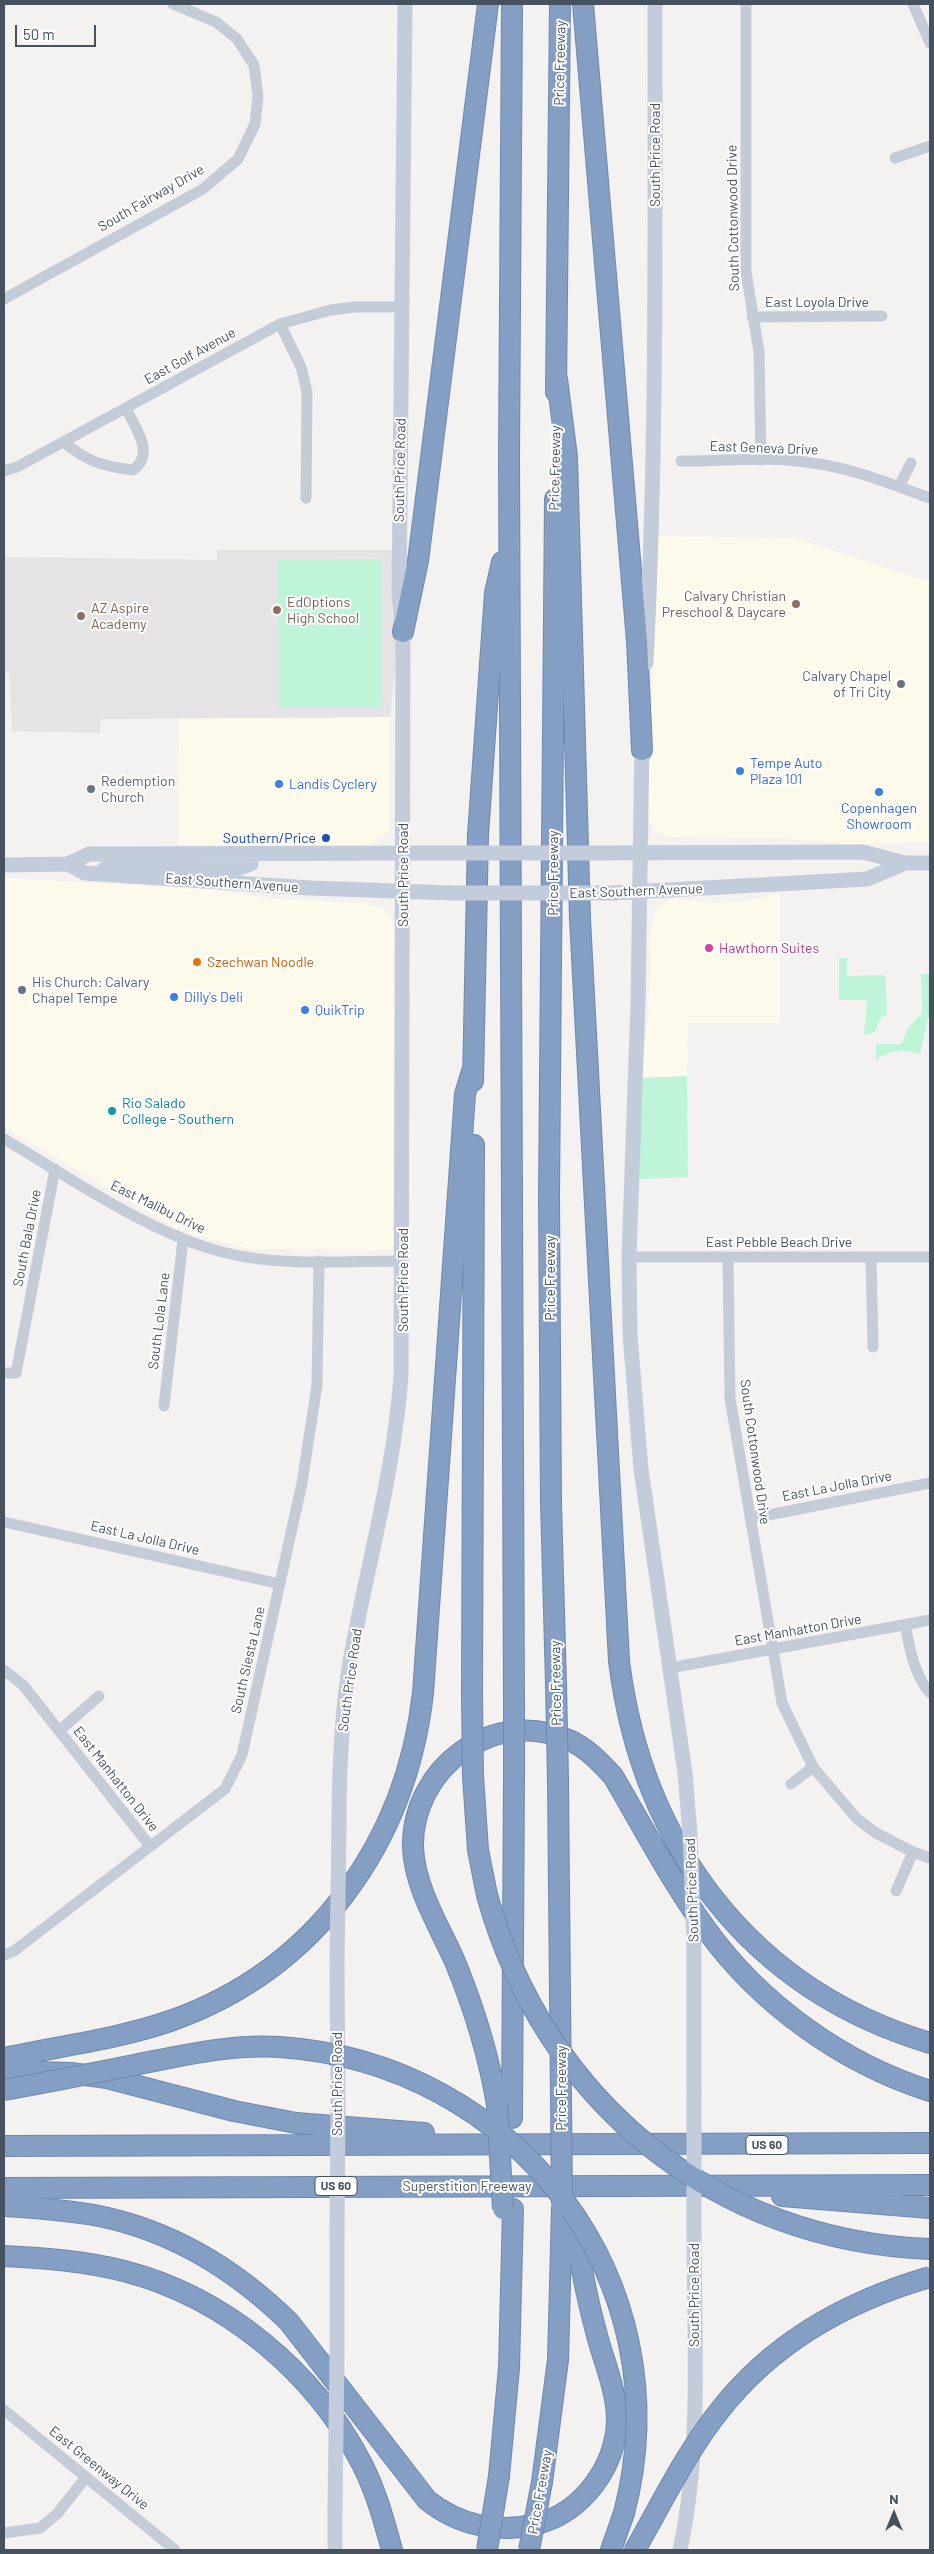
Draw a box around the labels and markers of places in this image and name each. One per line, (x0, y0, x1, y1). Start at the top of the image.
place label: Calvary Christian Preschool & Daycare (662, 588, 786, 620)
place label: EdOptions High School (287, 594, 359, 626)
marker: Calvary Christian Preschool & Daycare (790, 598, 802, 610)
place label: AZ Aspire Academy (91, 600, 149, 632)
marker: EdOptions High School (271, 604, 283, 616)
marker: AZ Aspire Academy (75, 610, 87, 622)
place label: Calvary Chapel of Tri City (802, 668, 891, 700)
marker: Calvary Chapel of Tri City (895, 678, 907, 690)
place label: Tempe Auto Plaza 101 (750, 755, 822, 788)
marker: Tempe Auto Plaza 101 (734, 765, 746, 777)
place label: Redemption Church (101, 773, 175, 806)
place label: Landis Cyclery (289, 776, 377, 792)
marker: Landis Cyclery (273, 778, 285, 790)
marker: Redemption Church (85, 783, 97, 795)
marker: Copenhagen Showroom (873, 786, 885, 798)
place label: Copenhagen Showroom (841, 800, 917, 832)
place label: Southern/Price (223, 830, 316, 846)
marker: Southern/Price (320, 832, 332, 844)
place label: Hawthorn Suites (719, 940, 819, 956)
marker: Hawthorn Suites (703, 942, 715, 954)
place label: Szechwan Noodle (207, 954, 314, 970)
marker: Szechwan Noodle (191, 956, 203, 968)
place label: His Church: Calvary Chapel Tempe (32, 974, 150, 1006)
marker: His Church: Calvary Chapel Tempe (16, 984, 28, 996)
place label: Dilly's Deli (184, 989, 243, 1005)
marker: Dilly's Deli (168, 991, 180, 1003)
place label: QuikTrip (315, 1002, 365, 1018)
marker: QuikTrip (299, 1004, 311, 1016)
place label: Rio Salado College - Southern (122, 1095, 234, 1128)
marker: Rio Salado College - Southern (106, 1105, 118, 1117)

